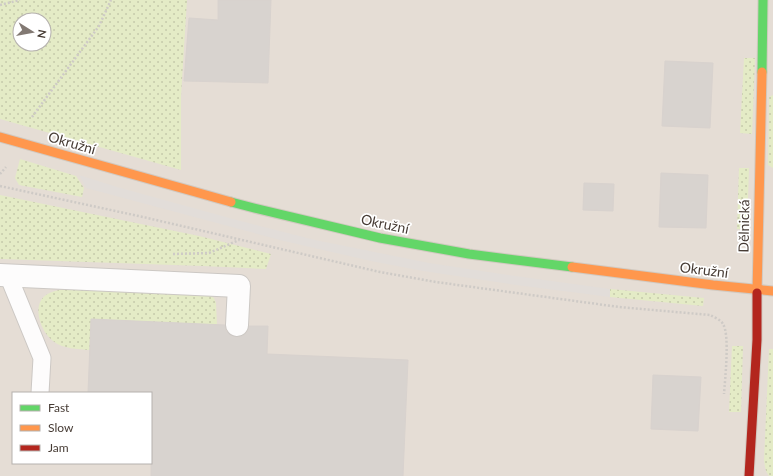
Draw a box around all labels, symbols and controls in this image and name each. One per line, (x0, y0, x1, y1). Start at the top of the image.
north arrow (12, 12, 52, 52)
text: N (35, 29, 49, 39)
street label: Okružní (46, 128, 98, 158)
street label: Dělnická (735, 199, 752, 253)
street label: Okružní (360, 210, 411, 237)
street label: Okružní (679, 258, 730, 281)
legend (12, 392, 152, 464)
text: Fast (48, 400, 70, 415)
text: Slow (48, 420, 74, 435)
text: Jam (48, 440, 69, 455)

